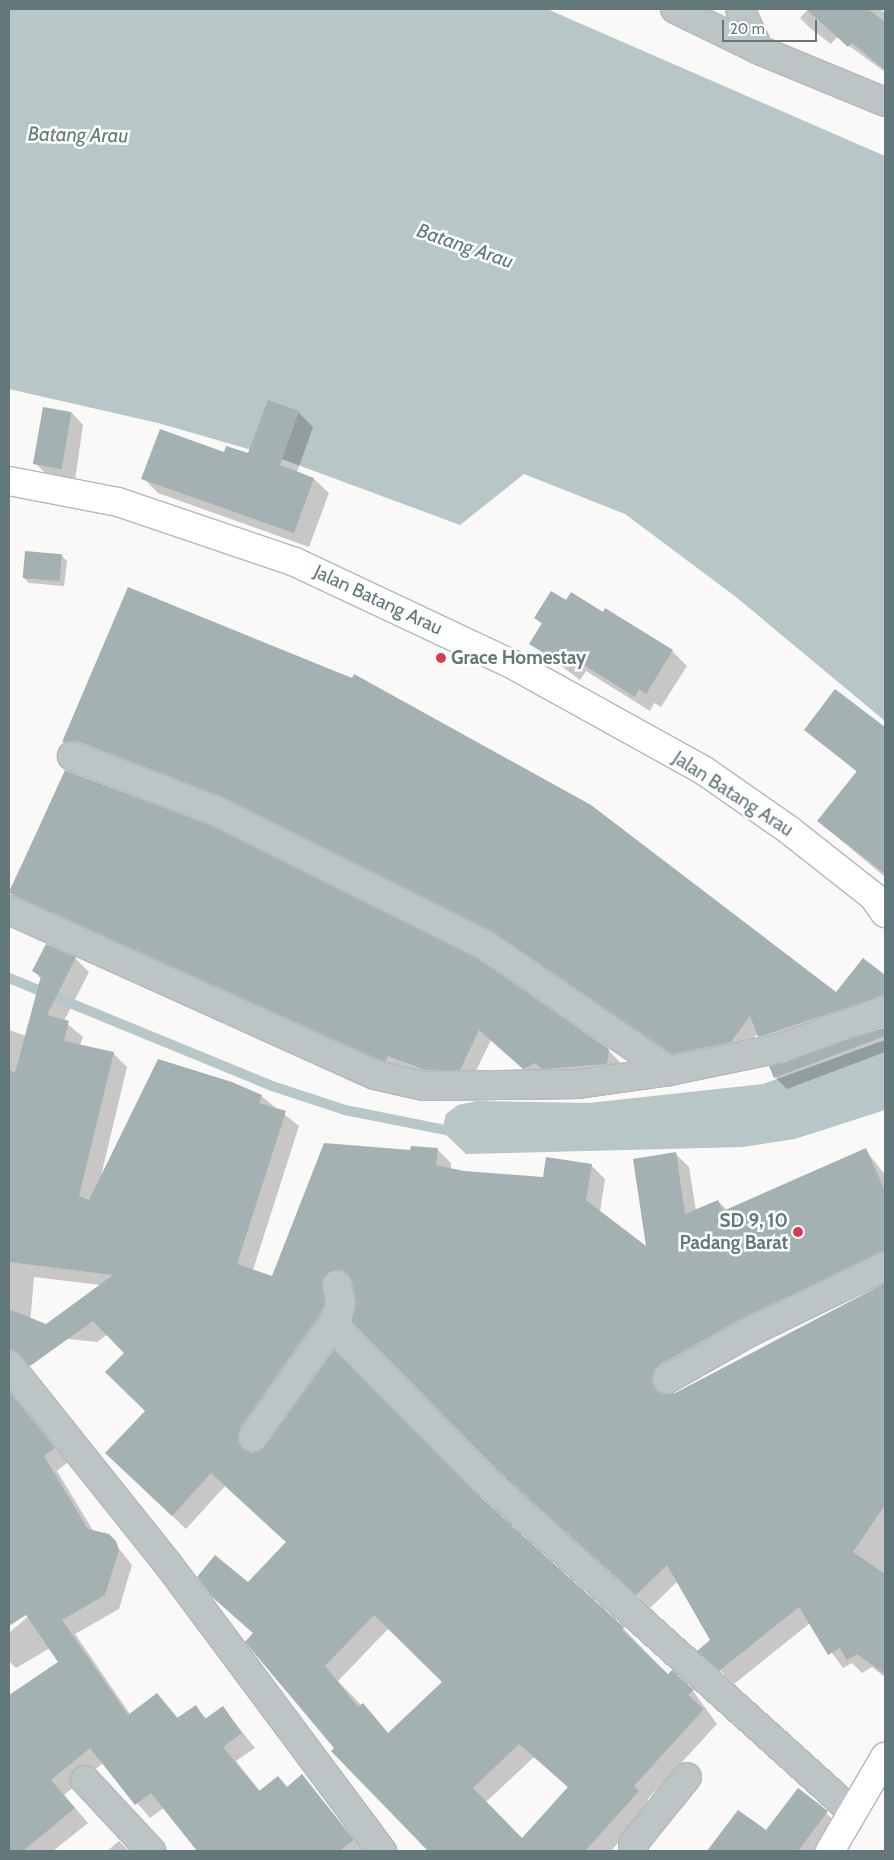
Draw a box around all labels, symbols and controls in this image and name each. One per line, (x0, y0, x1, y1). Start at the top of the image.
scale bar (724, 10, 819, 42)
text: 20 m (730, 20, 765, 38)
water label: Batang Arau (28, 122, 128, 148)
water label: Batang Arau (414, 218, 516, 274)
street label: Jalan Batang Arau (310, 560, 446, 640)
place label: Grace Homestay (451, 647, 586, 669)
marker: Grace Homestay (435, 652, 447, 664)
street label: Jalan Batang Arau (668, 747, 798, 841)
place label: SD 9, 10 Padang Barat (680, 1210, 788, 1254)
marker: SD 9, 10 Padang Barat (792, 1226, 804, 1238)

